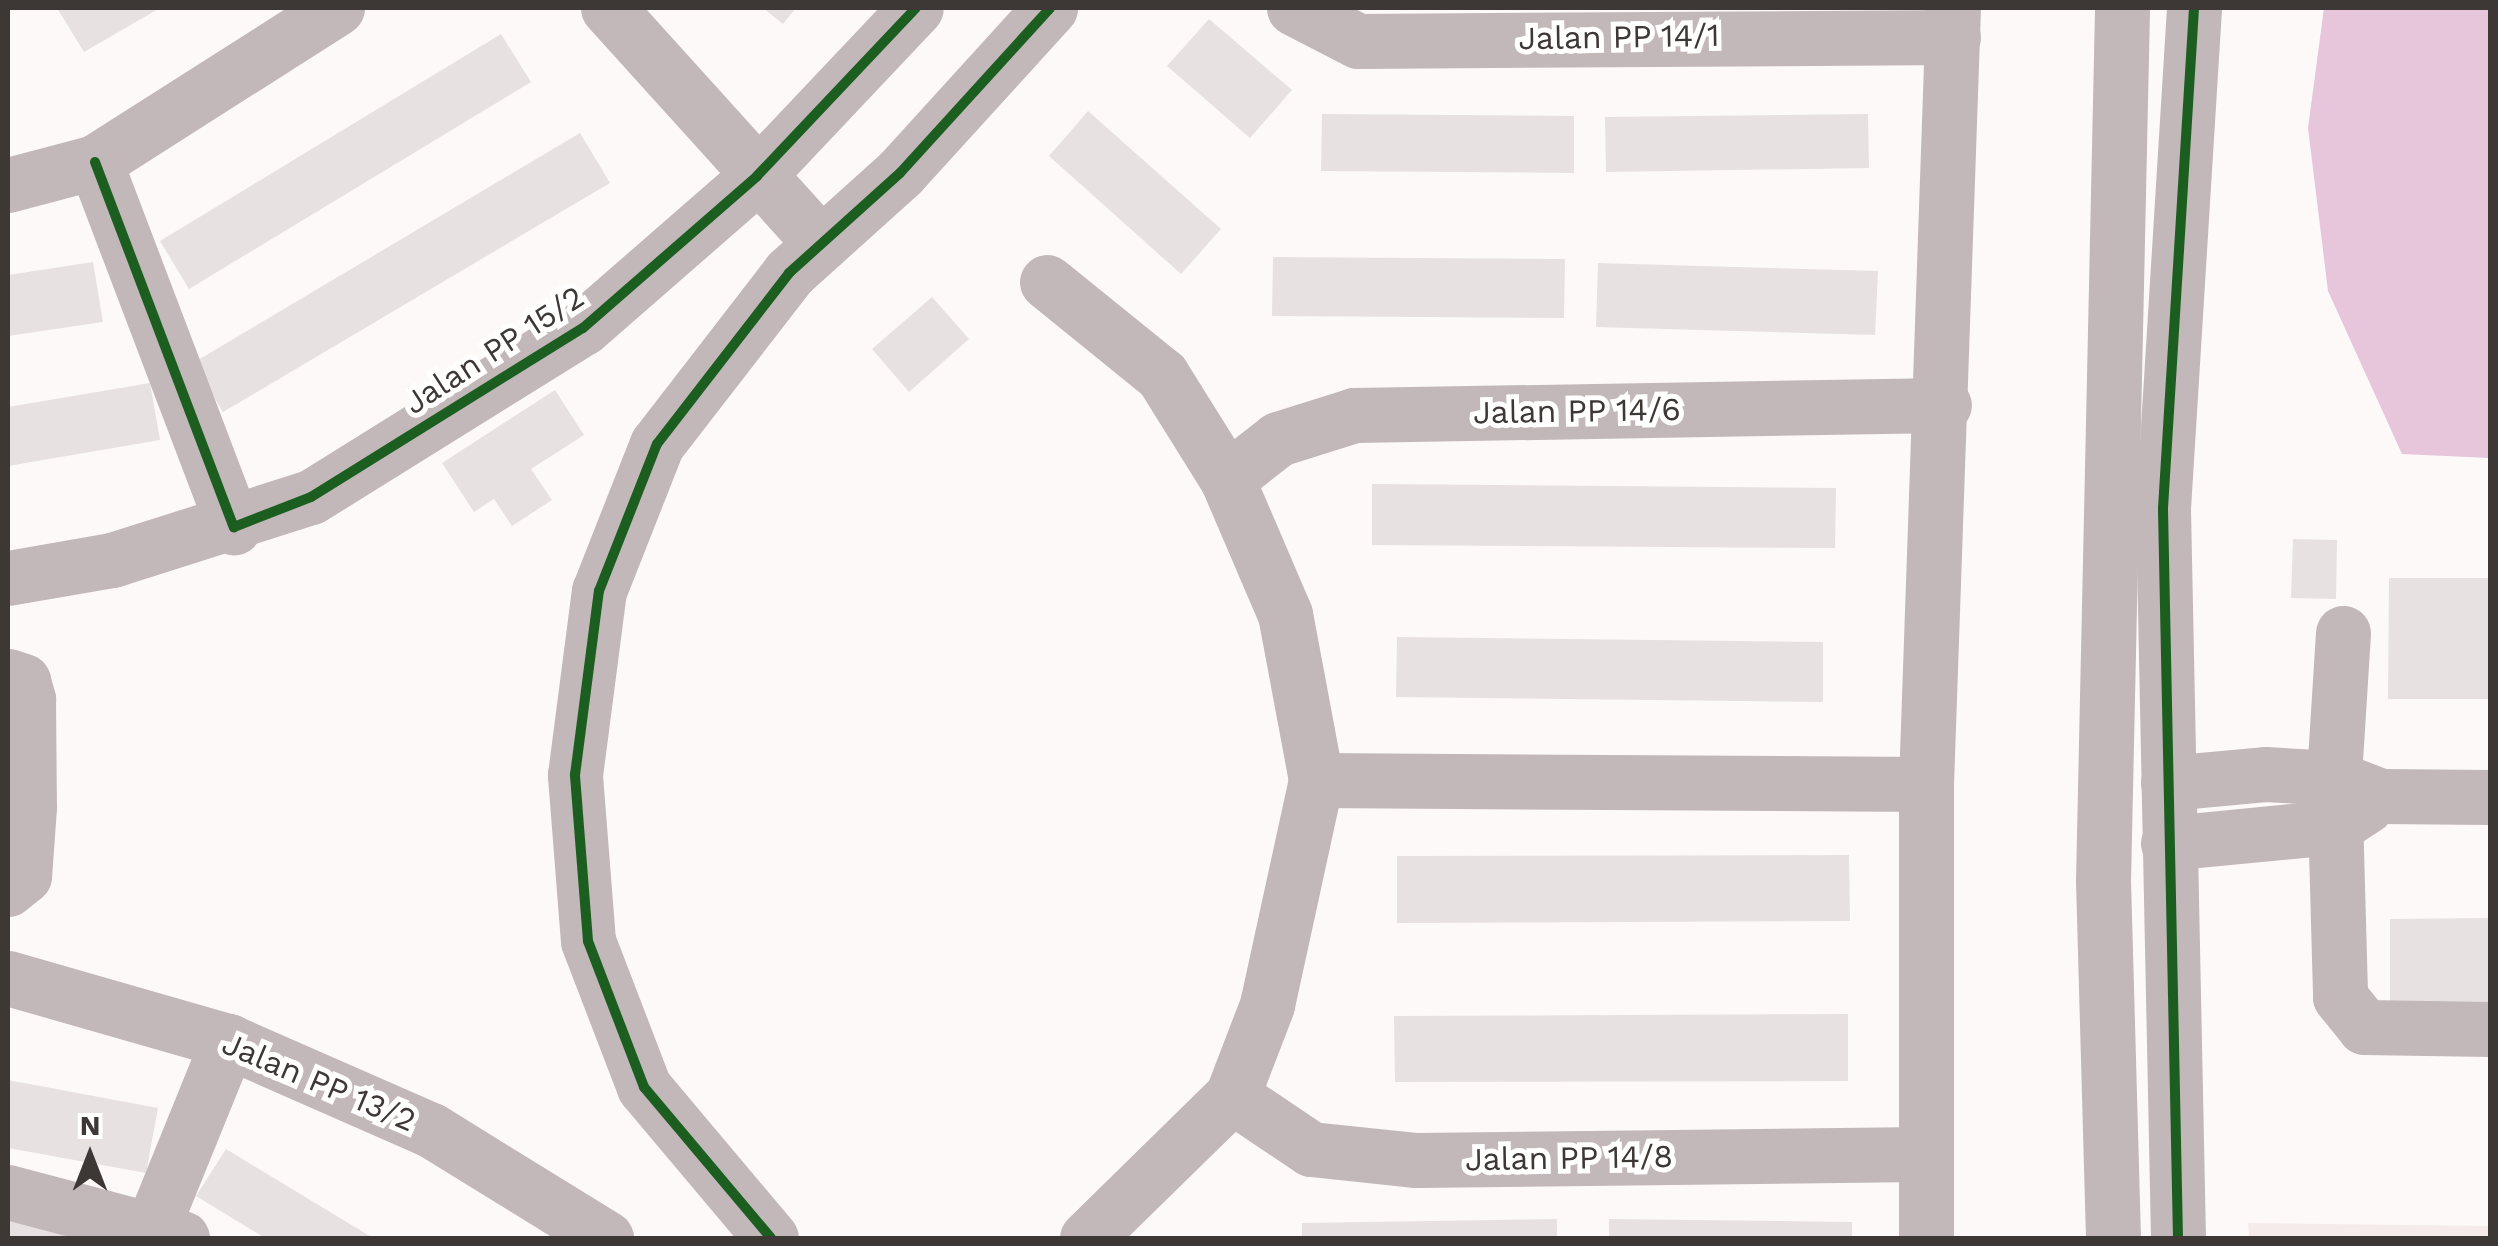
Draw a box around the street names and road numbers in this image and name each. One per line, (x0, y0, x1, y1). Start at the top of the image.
street label: Jalan PP 14/1 (1517, 16, 1721, 58)
street label: Jalan PP 15/2 (396, 277, 592, 423)
street label: Jalan PP 14/6 (1472, 390, 1682, 432)
street label: Jalan PP 13/2 (216, 1024, 422, 1140)
street label: Jalan PP 14/8 (1464, 1137, 1674, 1179)

